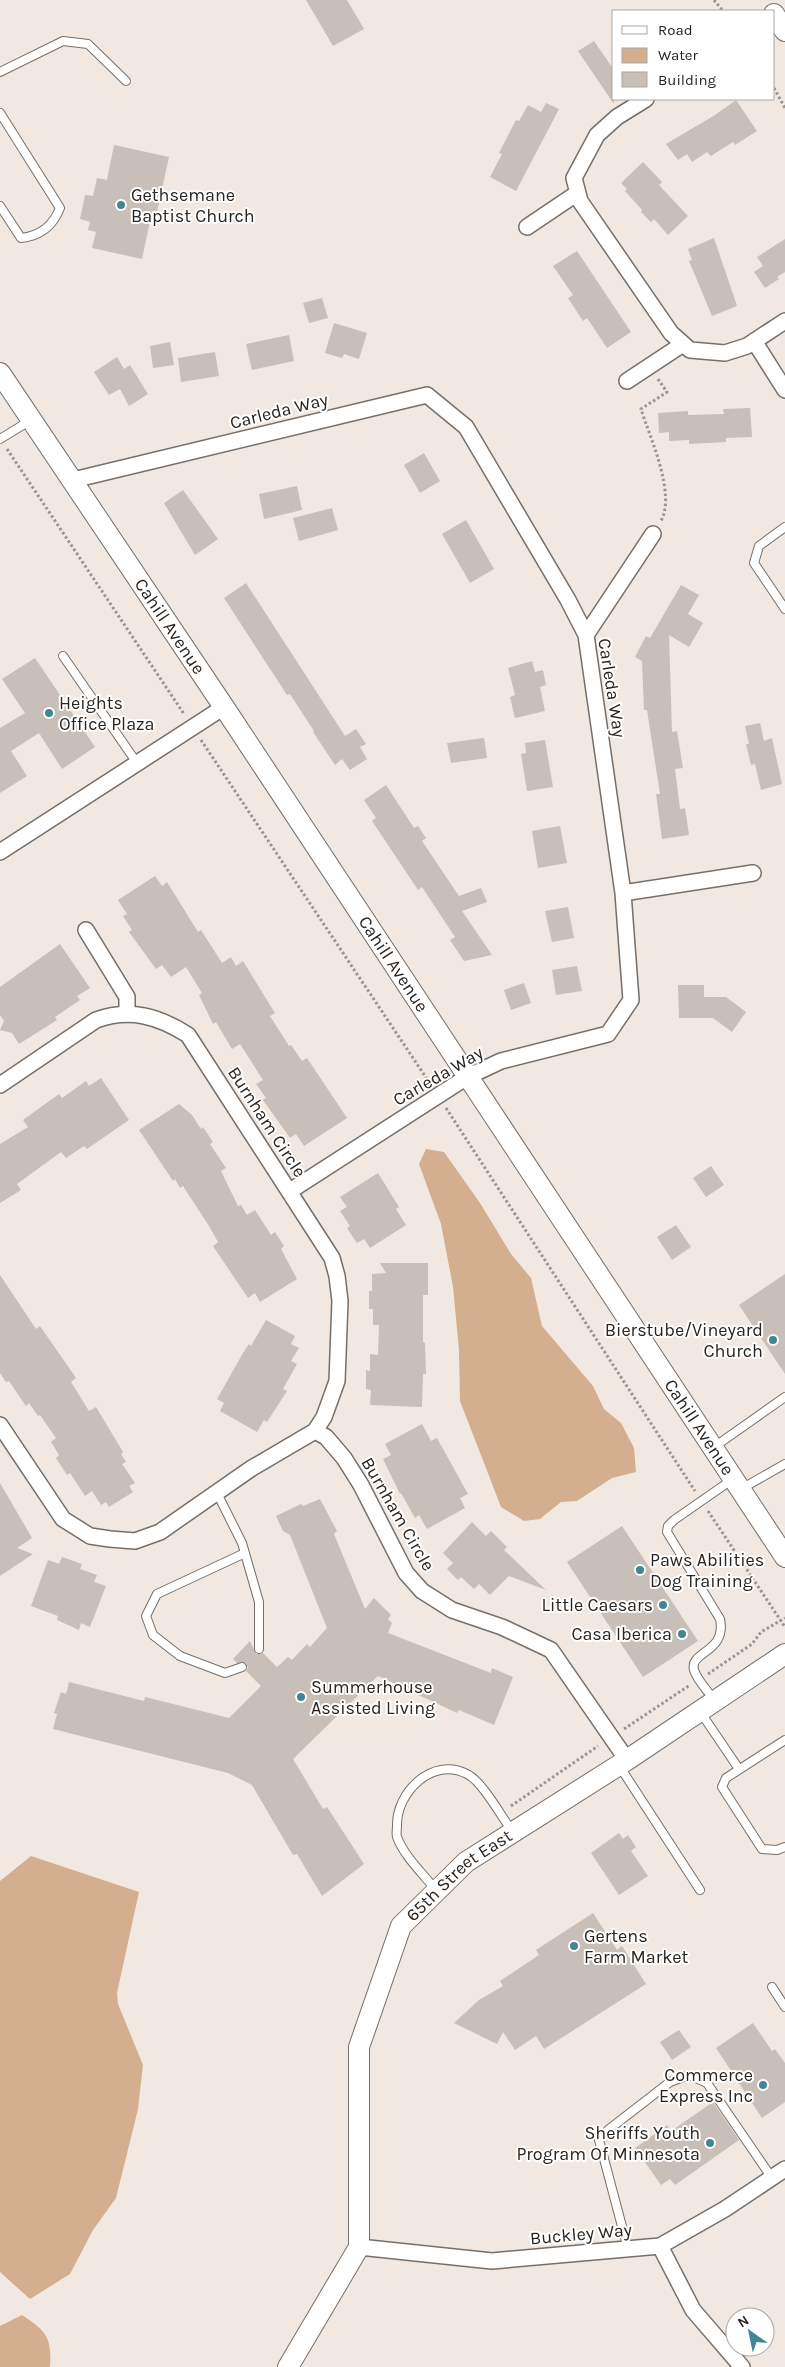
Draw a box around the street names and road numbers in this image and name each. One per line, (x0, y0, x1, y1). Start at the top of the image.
street label: Carleda Way (228, 388, 331, 434)
street label: Cahill Avenue (130, 574, 210, 678)
street label: Carleda Way (593, 637, 631, 740)
street label: Cahill Avenue (354, 912, 433, 1016)
street label: Carleda Way (389, 1041, 488, 1111)
street label: Burnham Circle (223, 1062, 311, 1182)
street label: Cahill Avenue (660, 1375, 739, 1479)
street label: Burnham Circle (357, 1453, 439, 1575)
street label: 65th Street East (401, 1824, 516, 1926)
street label: Buckley Way (529, 2219, 634, 2249)

